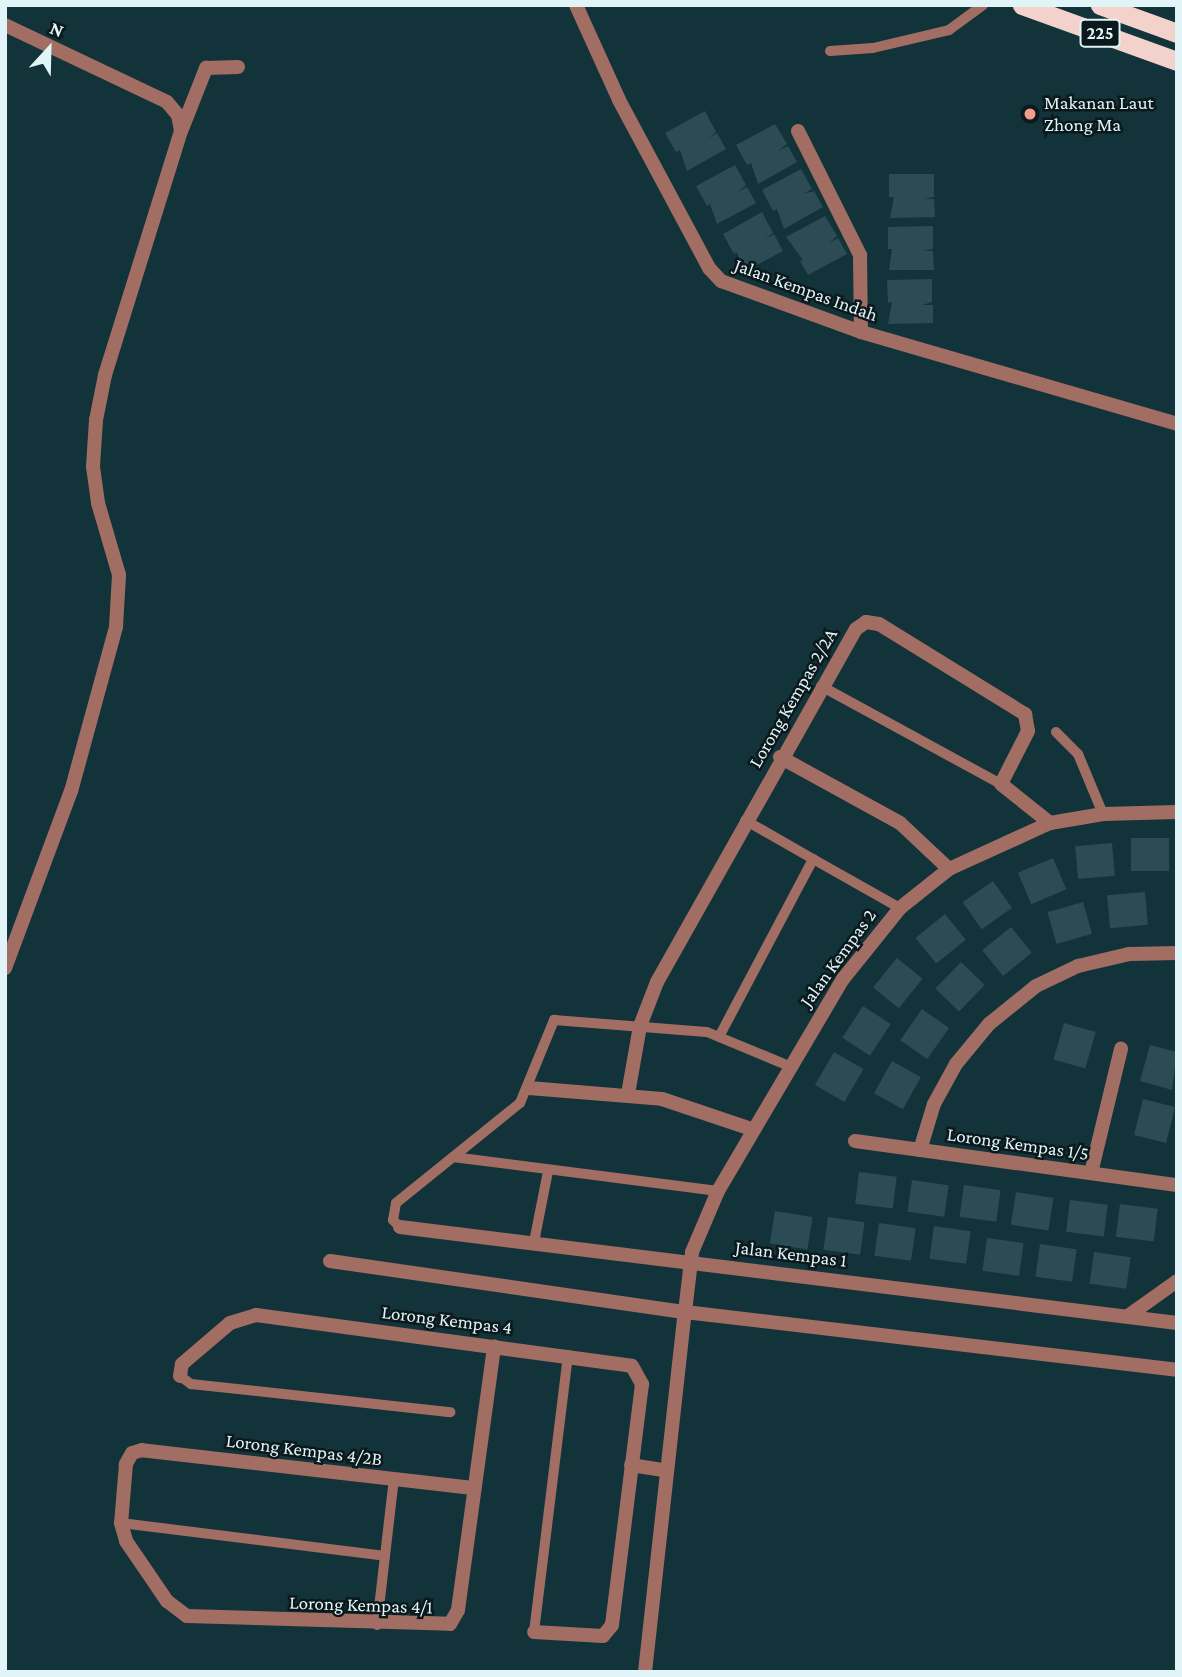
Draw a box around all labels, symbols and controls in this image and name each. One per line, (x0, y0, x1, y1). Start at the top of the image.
north arrow (14, 14, 84, 84)
text: N (47, 17, 67, 41)
road number: 225 (1079, 18, 1121, 48)
place label: Makanan Laut Zhong Ma (1044, 92, 1154, 136)
marker: Makanan Laut Zhong Ma (1022, 106, 1038, 122)
street label: Jalan Kempas Indah (731, 253, 881, 327)
street label: Lorong Kempas 2/2A (744, 624, 842, 772)
street label: Jalan Kempas 2 (795, 905, 881, 1011)
street label: Lorong Kempas 1/5 (946, 1123, 1090, 1165)
street label: Jalan Kempas 1 (734, 1236, 848, 1272)
street label: Lorong Kempas 4 (380, 1301, 514, 1339)
street label: Lorong Kempas 4/2B (225, 1429, 383, 1471)
street label: Lorong Kempas 4/1 (289, 1591, 433, 1619)

